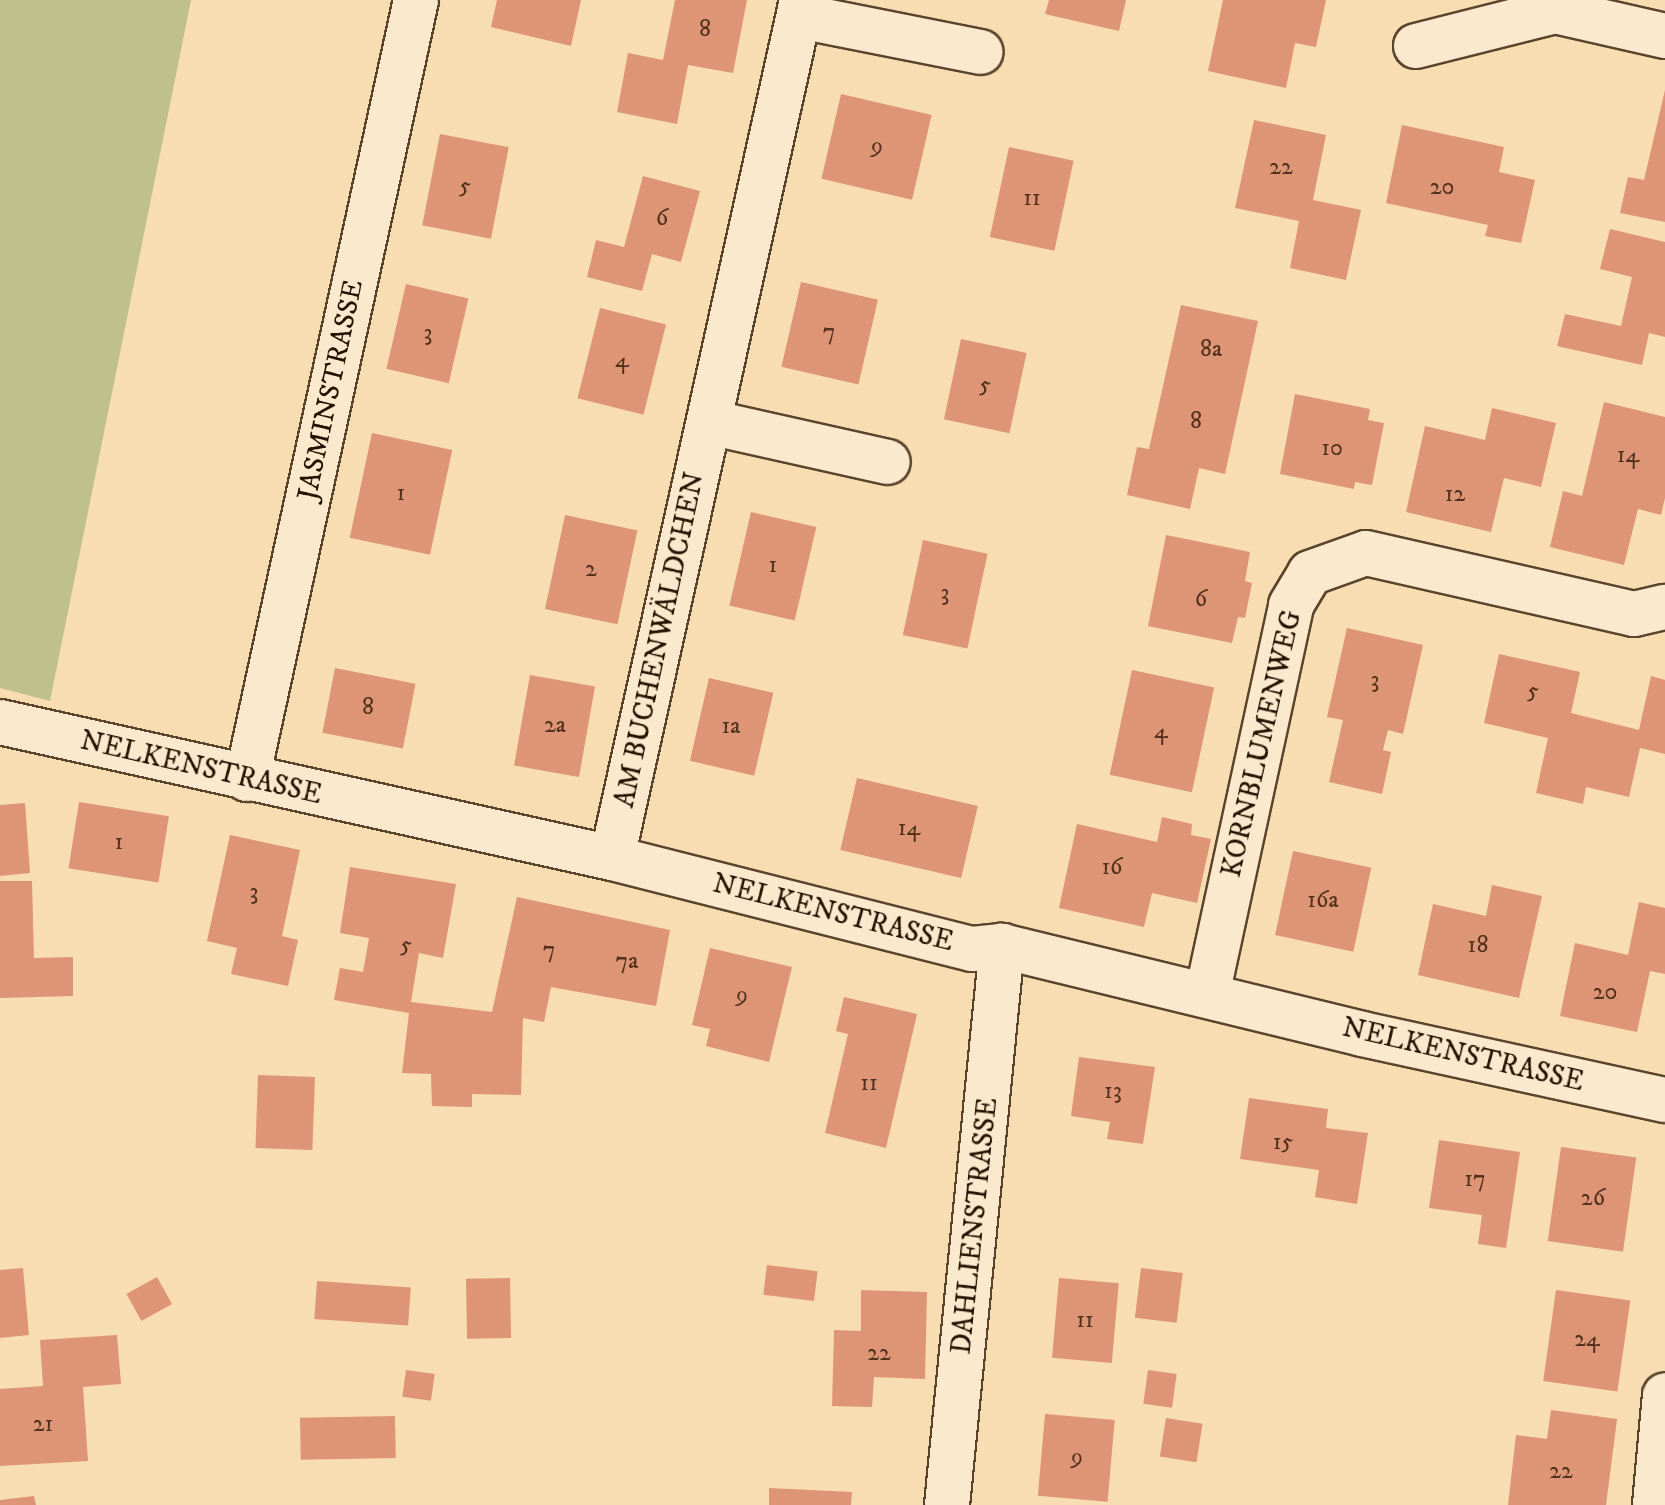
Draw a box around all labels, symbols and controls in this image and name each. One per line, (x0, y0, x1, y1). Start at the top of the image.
house number: 8 (699, 16, 711, 44)
house number: 9 (871, 133, 883, 161)
house number: 22 (1269, 154, 1293, 182)
house number: 5 (459, 173, 471, 201)
house number: 20 (1430, 174, 1454, 202)
house number: 11 (1023, 185, 1041, 213)
house number: 6 (656, 205, 668, 233)
street label: JASMINSTRASSE (291, 277, 371, 503)
house number: 7 (823, 319, 835, 347)
house number: 3 (424, 320, 432, 348)
house number: 8a (1200, 336, 1222, 364)
house number: 4 (615, 347, 629, 375)
house number: 5 (979, 372, 991, 400)
house number: 8 (1190, 408, 1202, 436)
house number: 10 (1321, 435, 1343, 463)
house number: 14 (1617, 442, 1639, 470)
street label: AM BUCHENWÄLDCHEN (608, 469, 712, 811)
house number: 1 (397, 480, 405, 508)
house number: 12 (1445, 481, 1465, 509)
house number: 1 (769, 552, 777, 580)
house number: 2 (585, 556, 597, 584)
house number: 3 (941, 580, 949, 608)
house number: 6 (1195, 586, 1207, 614)
street label: KORNBLUMENWEG (1215, 607, 1309, 881)
house number: 3 (1371, 667, 1379, 695)
house number: 5 (1527, 678, 1539, 706)
house number: 8 (362, 694, 374, 722)
house number: 2a (544, 712, 566, 740)
house number: 1a (721, 713, 741, 741)
house number: 4 (1154, 718, 1168, 746)
street label: NELKENSTRASSE (77, 724, 325, 812)
house number: 14 (898, 815, 920, 843)
house number: 1 (115, 829, 123, 857)
house number: 16 (1101, 854, 1123, 882)
street label: NELKENSTRASSE (709, 867, 957, 959)
house number: 3 (250, 879, 258, 907)
house number: 16a (1307, 887, 1339, 915)
house number: 5 (400, 932, 412, 960)
house number: 18 (1468, 932, 1488, 960)
house number: 7 (543, 937, 555, 965)
house number: 7a (616, 948, 638, 976)
house number: 20 (1593, 979, 1617, 1007)
house number: 9 (736, 982, 748, 1010)
street label: NELKENSTRASSE (1339, 1011, 1587, 1099)
house number: 11 (860, 1070, 878, 1098)
house number: 13 (1104, 1078, 1122, 1106)
street label: DAHLIENSTRASSE (945, 1096, 1005, 1356)
house number: 15 (1273, 1129, 1293, 1157)
house number: 17 (1464, 1166, 1486, 1194)
house number: 26 (1581, 1185, 1605, 1213)
house number: 11 (1076, 1307, 1094, 1335)
house number: 24 (1574, 1326, 1600, 1354)
house number: 22 (867, 1340, 891, 1368)
house number: 21 (33, 1411, 53, 1439)
house number: 9 (1071, 1444, 1083, 1472)
house number: 22 (1549, 1458, 1573, 1486)

